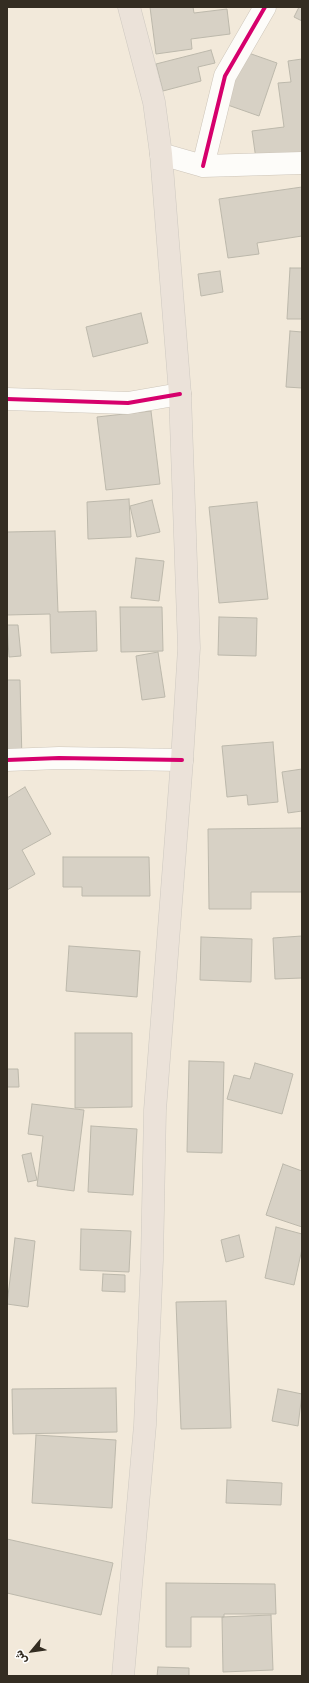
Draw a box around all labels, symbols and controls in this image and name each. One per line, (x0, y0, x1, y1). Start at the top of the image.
north arrow (12, 1631, 52, 1671)
text: ش (12, 1648, 30, 1666)

